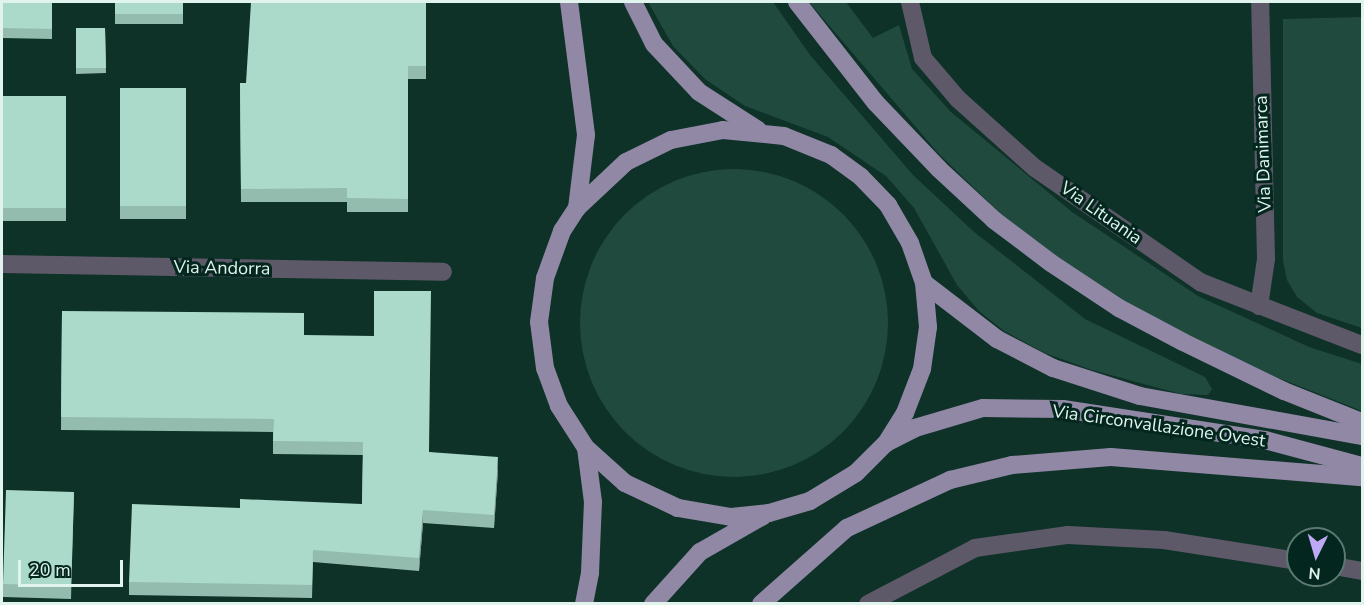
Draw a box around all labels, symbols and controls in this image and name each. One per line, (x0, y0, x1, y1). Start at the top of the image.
street label: Via Danimarca (1250, 95, 1276, 213)
street label: Via Lituania (1056, 177, 1146, 249)
street label: Via Andorra (173, 256, 271, 280)
street label: Via Circonvallazione Ovest (1051, 400, 1267, 452)
north arrow (1286, 527, 1346, 587)
scale bar (21, 548, 126, 586)
text: 20 m (29, 558, 71, 582)
text: N (1308, 561, 1322, 584)

